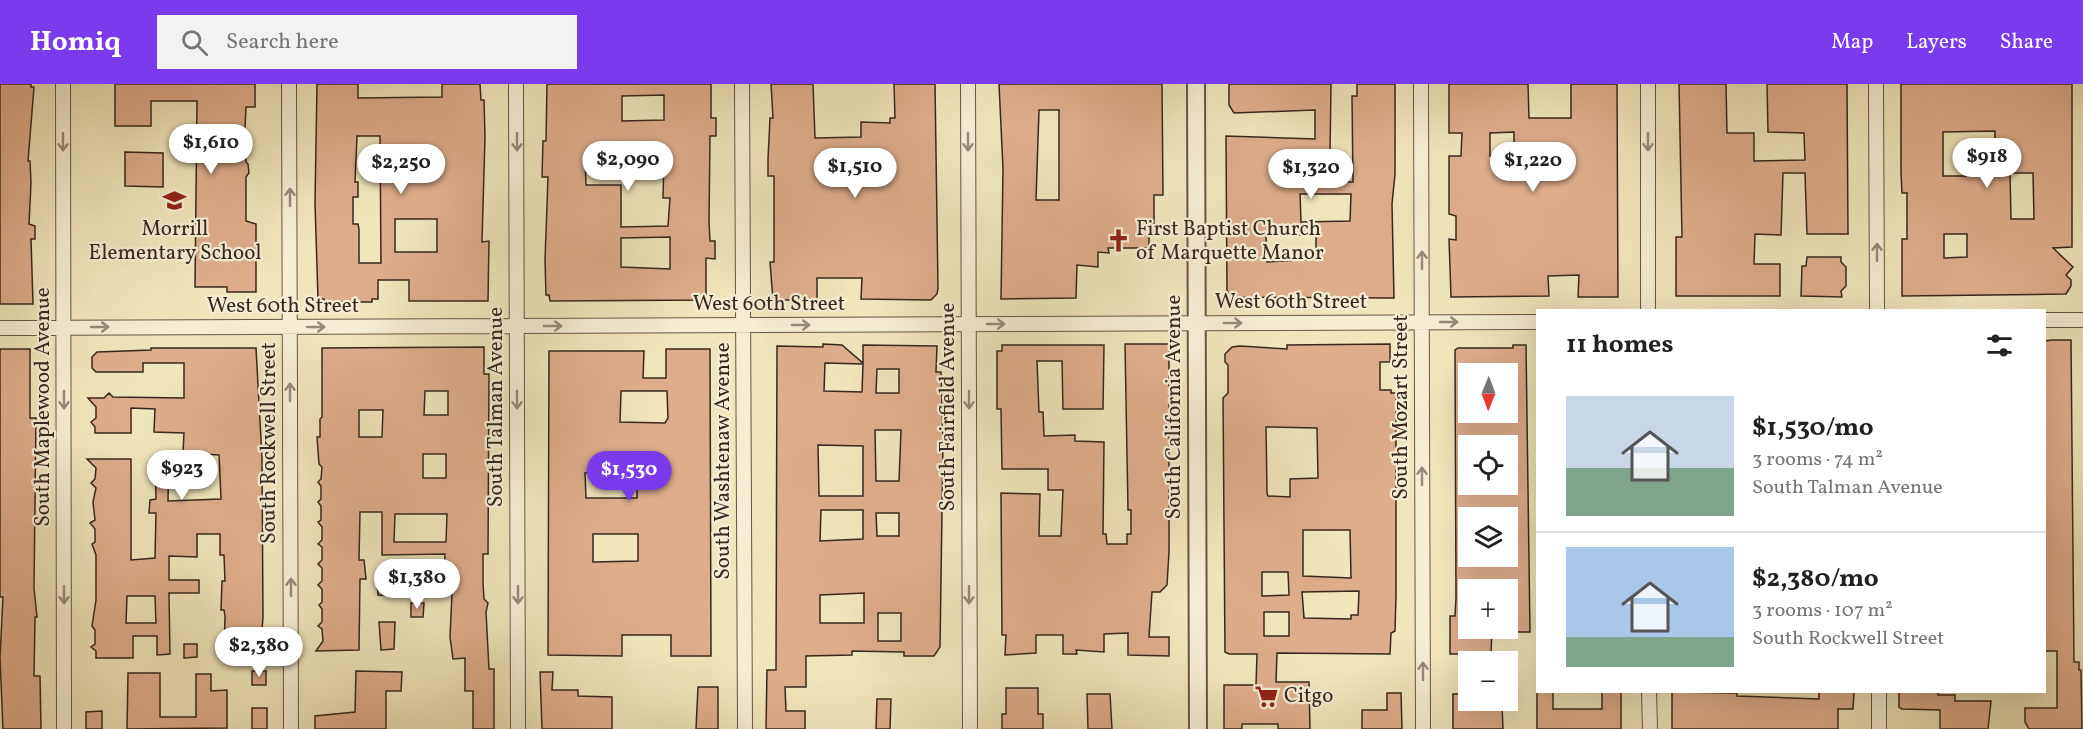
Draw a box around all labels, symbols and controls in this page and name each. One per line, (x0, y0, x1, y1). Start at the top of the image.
search box (157, 15, 577, 69)
text: Homiq (30, 23, 121, 62)
icon: search (178, 26, 211, 59)
text: Search here (226, 27, 339, 58)
text: Map (1831, 28, 1873, 57)
text: Layers (1906, 28, 1967, 57)
text: Share (2000, 28, 2053, 57)
pin: $1,610 (162, 124, 260, 175)
text: $1,610 (183, 129, 239, 157)
one-way arrow (57, 132, 69, 152)
one-way arrow (511, 132, 523, 152)
one-way arrow (962, 132, 974, 152)
one-way arrow (1642, 132, 1654, 152)
pin: $918 (1951, 138, 2023, 189)
pin: $2,090 (579, 141, 677, 192)
pin: $1,220 (1484, 142, 1582, 193)
text: $918 (1966, 143, 2008, 171)
pin: $2,250 (352, 144, 450, 195)
text: $2,090 (596, 146, 660, 174)
text: $1,220 (1504, 147, 1562, 175)
pin: $1,510 (806, 148, 904, 199)
text: $2,250 (371, 149, 431, 177)
pin: $1,320 (1262, 149, 1360, 200)
text: $1,510 (828, 153, 882, 181)
text: $1,320 (1282, 154, 1340, 182)
one-way arrow (284, 187, 296, 207)
school or university icon: Morrill Elementary School (162, 188, 188, 214)
place label: Morrill Elementary School (89, 215, 261, 268)
place label: First Baptist Church of Marquette Manor (1136, 215, 1324, 268)
church icon: First Baptist Church of Marquette Manor (1105, 228, 1131, 254)
one-way arrow (1871, 243, 1883, 263)
one-way arrow (1416, 250, 1428, 270)
street label: South Maplewood Avenue (29, 287, 58, 527)
street label: West 60th Street (1215, 288, 1367, 317)
street label: West 60th Street (693, 290, 845, 319)
street label: West 60th Street (207, 292, 359, 321)
street label: South California Avenue (1160, 295, 1189, 519)
street label: South Fairfield Avenue (934, 302, 963, 512)
street label: South Talman Avenue (482, 307, 511, 507)
street label: South Mozart Street (1387, 314, 1416, 500)
one-way arrow (1439, 316, 1459, 328)
one-way arrow (1223, 317, 1243, 329)
one-way arrow (986, 318, 1006, 330)
one-way arrow (791, 319, 811, 331)
one-way arrow (543, 320, 563, 331)
one-way arrow (90, 321, 110, 333)
one-way arrow (306, 321, 326, 332)
text: 11 homes (1566, 327, 1673, 363)
icon: filters (1983, 329, 2016, 362)
street label: South Rockwell Street (255, 342, 284, 544)
street label: South Washtenaw Avenue (709, 342, 738, 580)
north arrow (1458, 363, 1518, 423)
map controls (1458, 363, 1518, 711)
one-way arrow (284, 382, 296, 402)
one-way arrow (58, 390, 70, 410)
one-way arrow (511, 390, 523, 410)
one-way arrow (963, 390, 975, 410)
text: $1,530/mo (1752, 410, 1874, 446)
icon: home (1614, 420, 1686, 492)
button: locate (1458, 435, 1518, 495)
text: 3 rooms · 74 m² (1752, 446, 1883, 474)
pin: $923 (146, 450, 218, 501)
pin: $1,530 (580, 451, 678, 502)
text: $923 (161, 455, 203, 483)
text: $1,530 (601, 456, 657, 484)
one-way arrow (1417, 466, 1428, 486)
text: South Talman Avenue (1752, 474, 1943, 502)
button: layers (1458, 507, 1518, 567)
pin: $1,380 (368, 559, 466, 610)
text: $2,380/mo (1752, 561, 1879, 597)
text: $1,380 (388, 564, 446, 592)
icon: home (1614, 571, 1686, 643)
one-way arrow (285, 577, 297, 597)
button: + (1458, 579, 1518, 639)
one-way arrow (58, 585, 70, 605)
one-way arrow (512, 585, 524, 605)
one-way arrow (963, 585, 975, 605)
text: 3 rooms · 107 m² (1752, 597, 1893, 625)
text: South Rockwell Street (1752, 625, 1944, 653)
pin: $2,380 (210, 627, 308, 678)
text: $2,380 (229, 632, 289, 660)
button: − (1458, 651, 1518, 711)
one-way arrow (1417, 661, 1429, 681)
place label: Citgo (1284, 682, 1333, 711)
supermarket icon: Citgo (1253, 683, 1279, 709)

